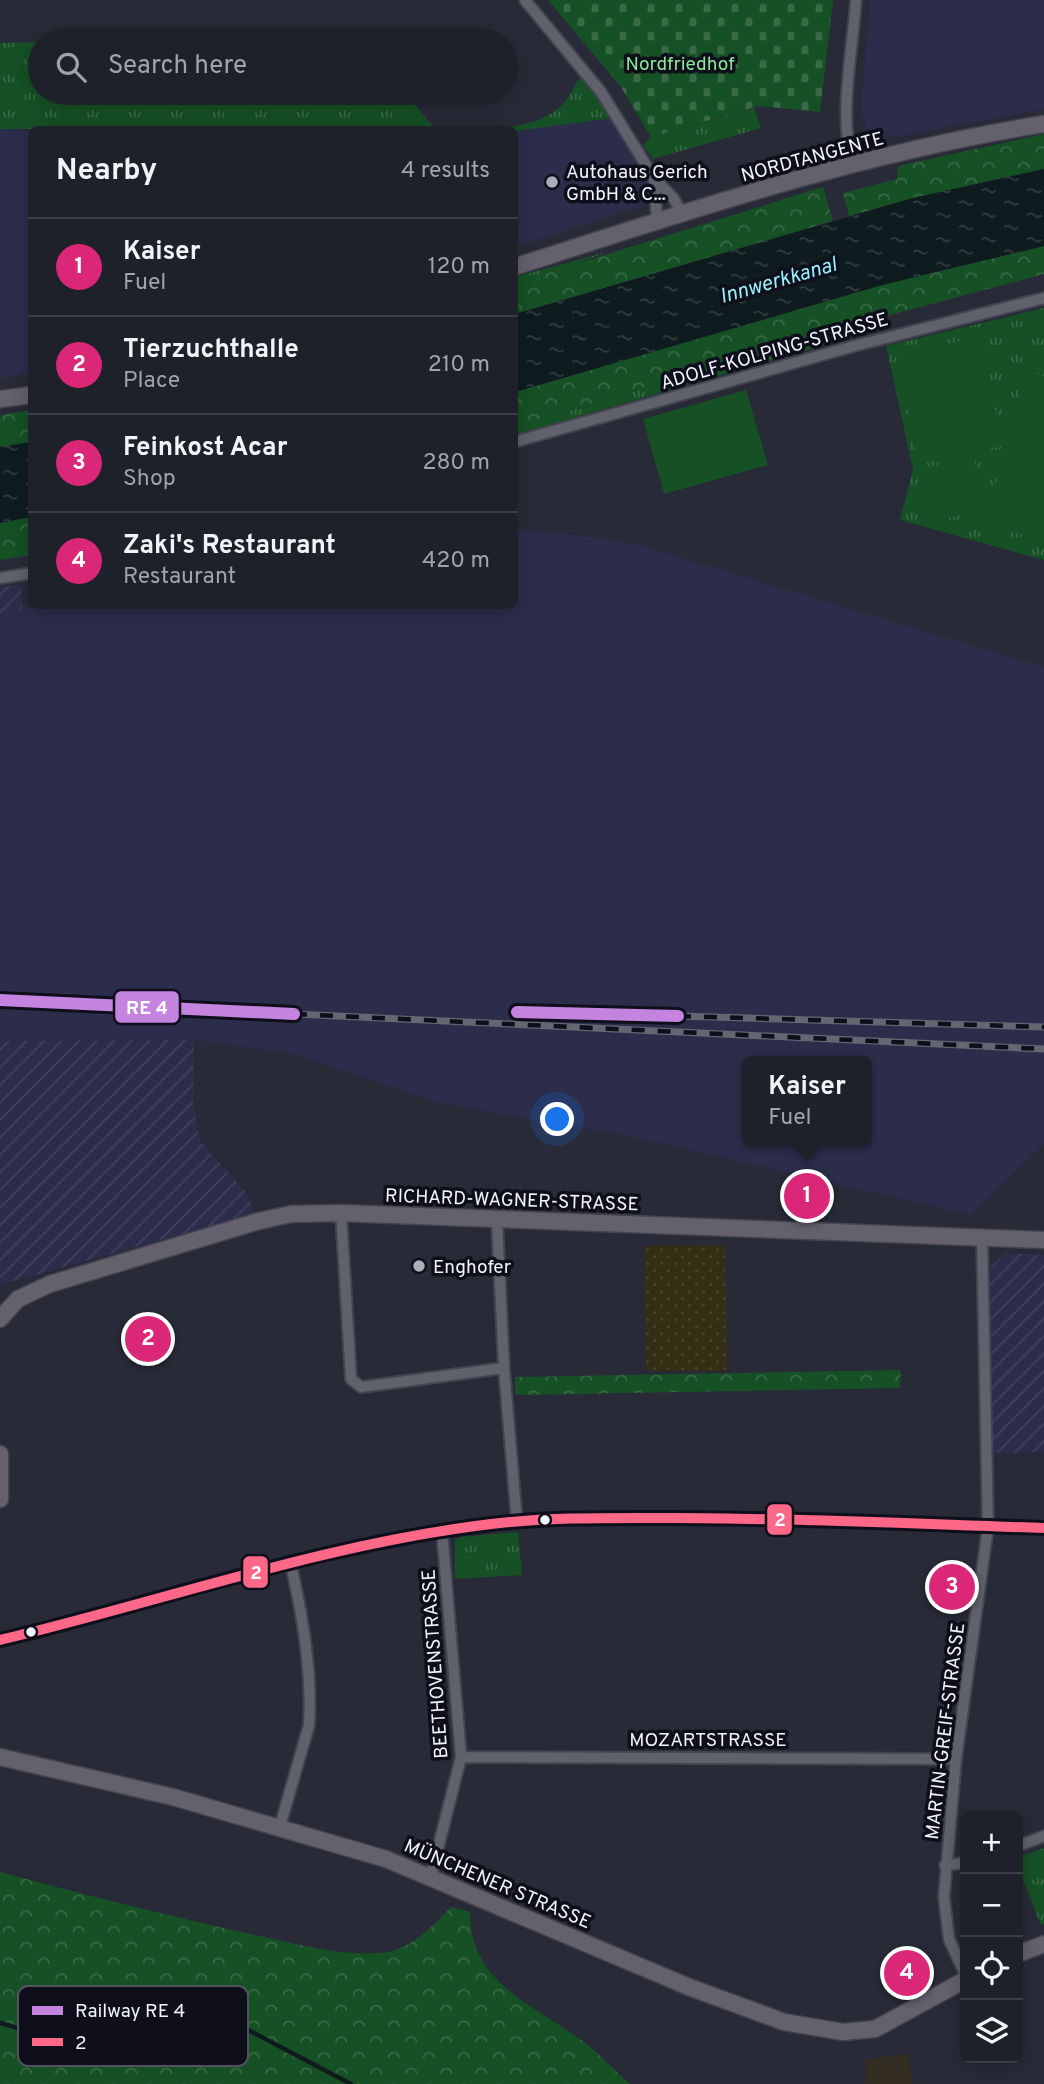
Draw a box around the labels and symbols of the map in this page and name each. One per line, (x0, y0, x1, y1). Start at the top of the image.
park label: Nordfriedhof (625, 53, 735, 77)
street label: NORDTANGENTE (738, 127, 887, 189)
place label: Autohaus Gerich GmbH & C... (566, 161, 708, 207)
marker: Autohaus Gerich GmbH & C... (544, 174, 560, 190)
water label: Innwerkkanal (717, 251, 842, 311)
street label: ADOLF-KOLPING-STRASSE (658, 308, 891, 396)
line badge: RE 4 (114, 990, 180, 1024)
text: RE 4 (126, 997, 168, 1021)
your location (540, 1102, 574, 1136)
pin: 1 (784, 1170, 830, 1222)
street label: RICHARD-WAGNER-STRASSE (385, 1185, 639, 1217)
place label: Enghofer (433, 1256, 512, 1280)
marker: Enghofer (411, 1258, 427, 1274)
pin: 2 (125, 1313, 171, 1365)
line badge: 2 (766, 1503, 793, 1536)
text: 2 (774, 1509, 786, 1533)
unlabelled marker (538, 1513, 552, 1527)
line badge: 2 (242, 1555, 269, 1589)
pin: 3 (929, 1561, 975, 1613)
text: 2 (250, 1562, 262, 1586)
street label: BEETHOVENSTRASSE (417, 1568, 455, 1759)
street label: MARTIN-GREIF-STRASSE (921, 1621, 971, 1841)
unlabelled marker (24, 1625, 38, 1639)
street label: MOZARTSTRASSE (629, 1729, 787, 1753)
street label: MÜNCHENER STRASSE (400, 1834, 595, 1935)
pin: 4 (884, 1947, 930, 1999)
legend (18, 1986, 248, 2066)
text: Railway RE 4 (75, 2000, 185, 2024)
text: 2 (75, 2032, 87, 2056)

